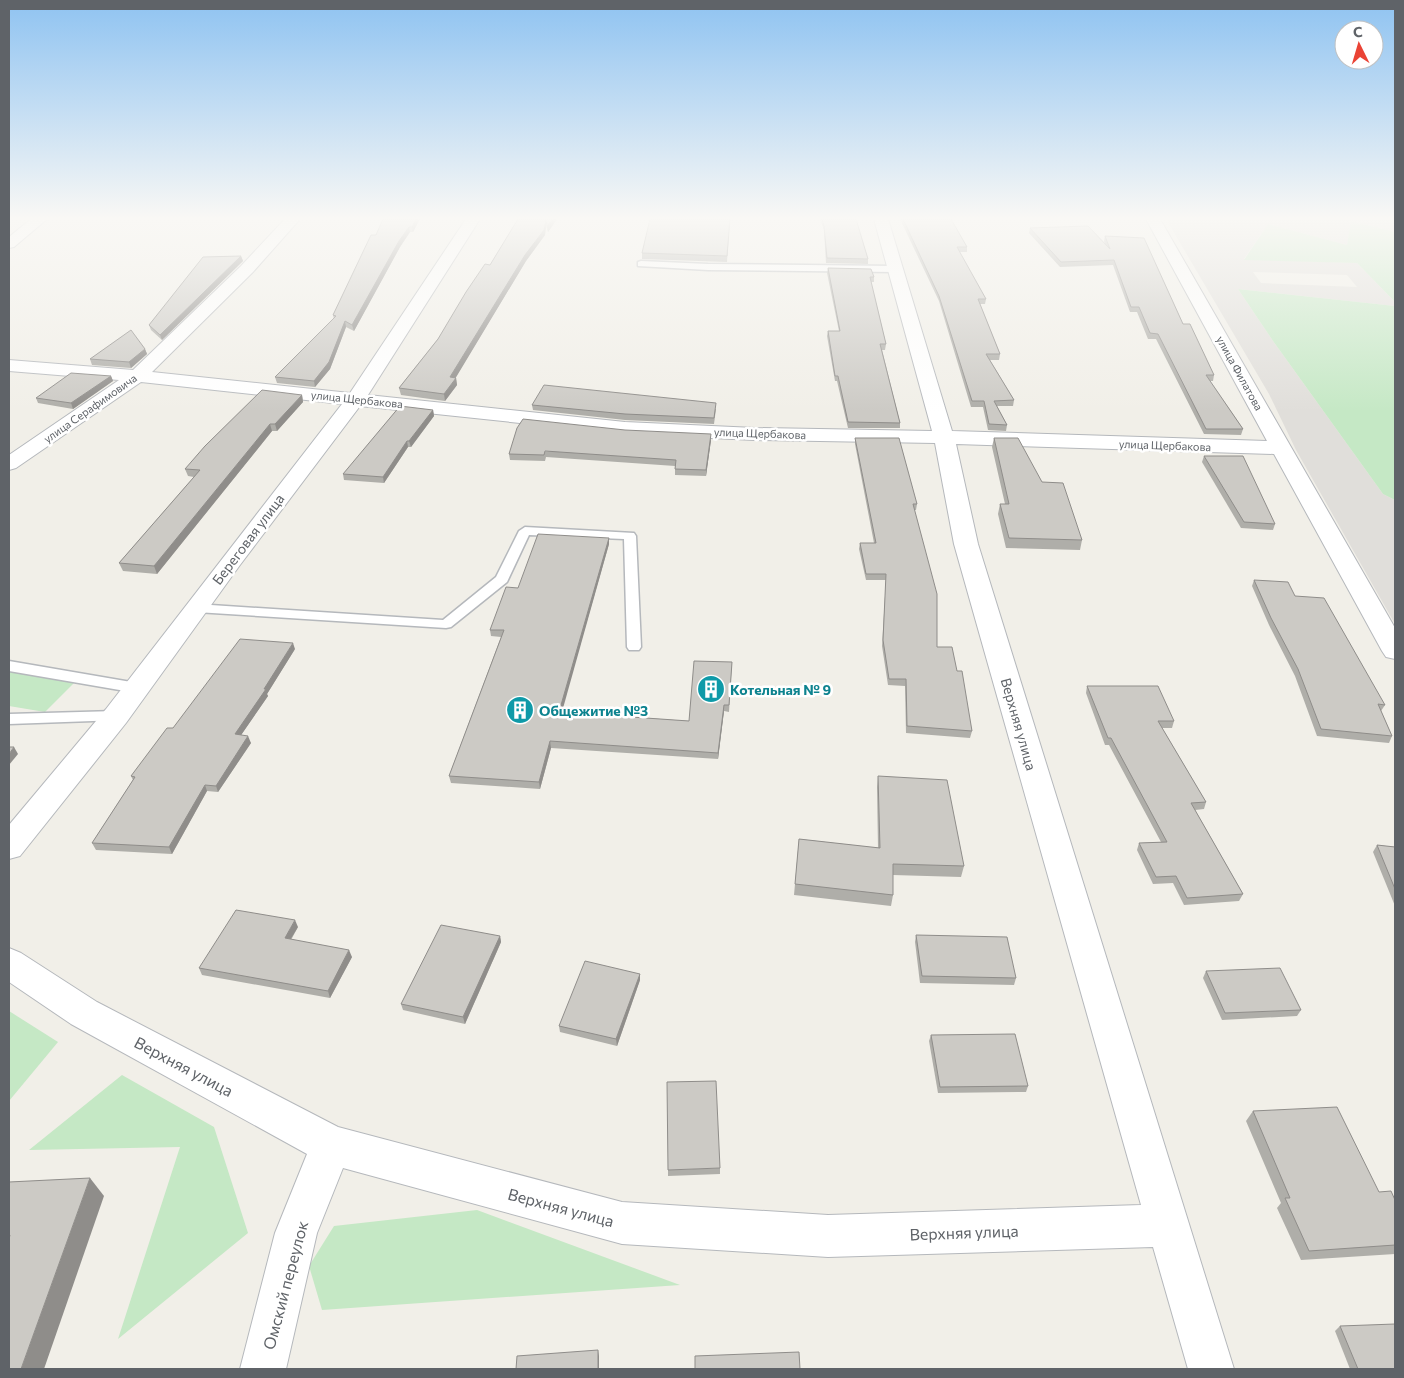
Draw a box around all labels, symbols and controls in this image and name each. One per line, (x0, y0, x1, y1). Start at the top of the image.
north arrow (1334, 20, 1384, 70)
text: С (1352, 23, 1363, 40)
street label: улица Филатова (1214, 333, 1266, 413)
street label: улица Серафимовича (41, 371, 139, 445)
street label: улица Щербакова (310, 388, 404, 410)
street label: улица Щербакова (714, 425, 806, 441)
street label: улица Щербакова (1119, 437, 1211, 453)
street label: Береговая улица (208, 490, 288, 588)
building icon: Котельная № 9 (696, 674, 726, 704)
street label: Верхняя улица (998, 676, 1040, 772)
place label: Котельная № 9 (730, 681, 831, 698)
building icon: Общежитие №3 (505, 695, 535, 725)
place label: Общежитие №3 (539, 702, 648, 719)
street label: Верхняя улица (131, 1032, 237, 1100)
street label: Верхняя улица (506, 1184, 616, 1230)
street label: Омский переулок (259, 1218, 311, 1351)
street label: Верхняя улица (909, 1221, 1019, 1243)

